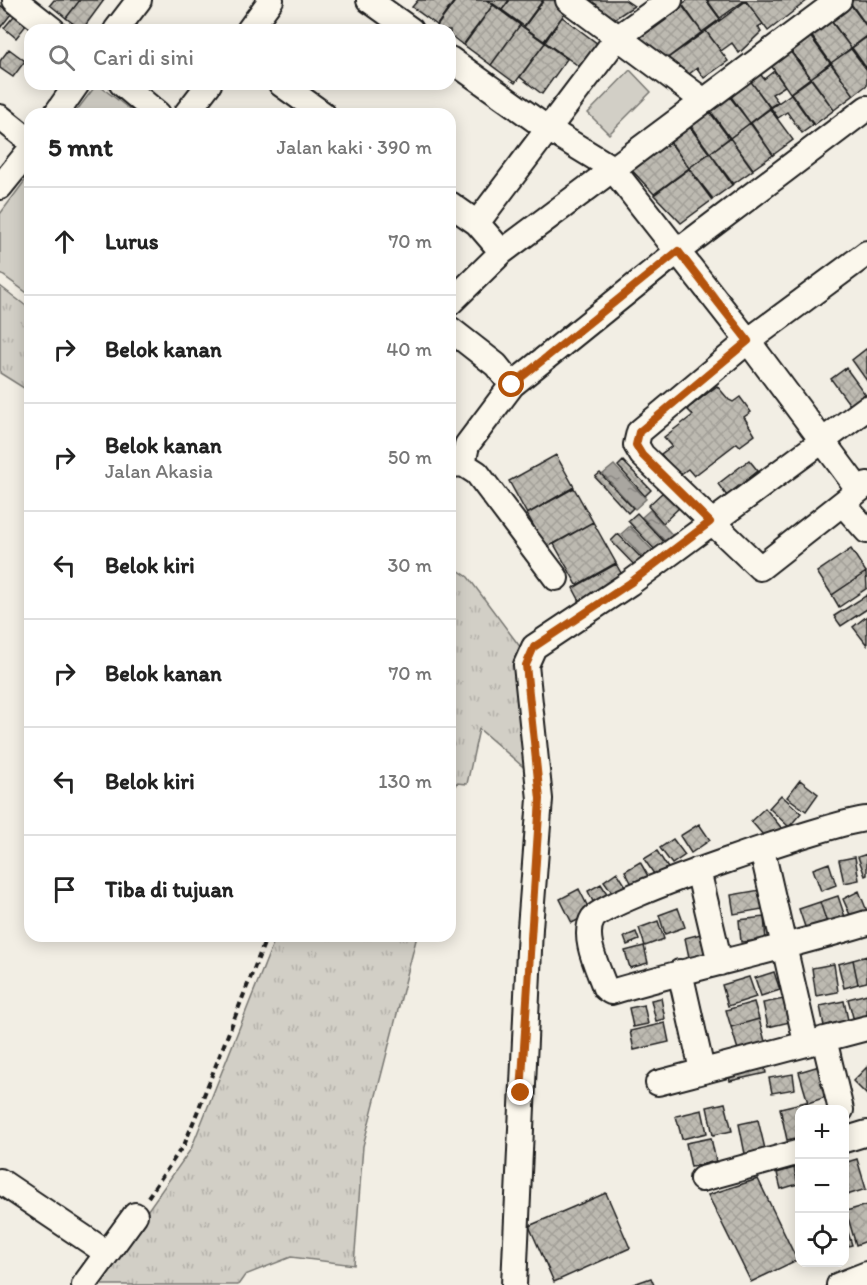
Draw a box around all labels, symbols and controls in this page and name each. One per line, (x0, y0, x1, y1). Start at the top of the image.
search box (24, 24, 456, 90)
icon: search (45, 41, 78, 74)
text: Cari di sini (93, 44, 194, 71)
text: 5 mnt (48, 131, 113, 163)
text: Jalan kaki · 390 m (277, 135, 432, 159)
icon: ahead (48, 225, 81, 258)
text: Lurus (105, 228, 159, 255)
text: 70 m (388, 229, 432, 253)
icon: right (48, 333, 81, 366)
text: Belok kanan (105, 336, 222, 363)
text: 40 m (386, 337, 432, 361)
route start (498, 371, 524, 397)
text: Belok kanan (105, 432, 222, 459)
icon: right (48, 441, 81, 474)
text: 50 m (388, 445, 432, 469)
text: Jalan Akasia (105, 459, 213, 483)
icon: left (48, 549, 81, 582)
text: Belok kiri (105, 552, 195, 579)
text: 30 m (387, 553, 432, 577)
icon: right (48, 657, 81, 690)
text: Belok kanan (105, 660, 222, 687)
text: 70 m (388, 661, 432, 685)
icon: left (48, 765, 81, 798)
text: Belok kiri (105, 768, 195, 795)
text: 130 m (378, 769, 432, 793)
icon: arrive (48, 873, 81, 906)
text: Tiba di tujuan (105, 876, 234, 903)
route end (507, 1079, 533, 1105)
map controls (795, 1105, 849, 1267)
button: + (795, 1105, 849, 1159)
button: − (795, 1159, 849, 1213)
button: locate (795, 1213, 849, 1267)

